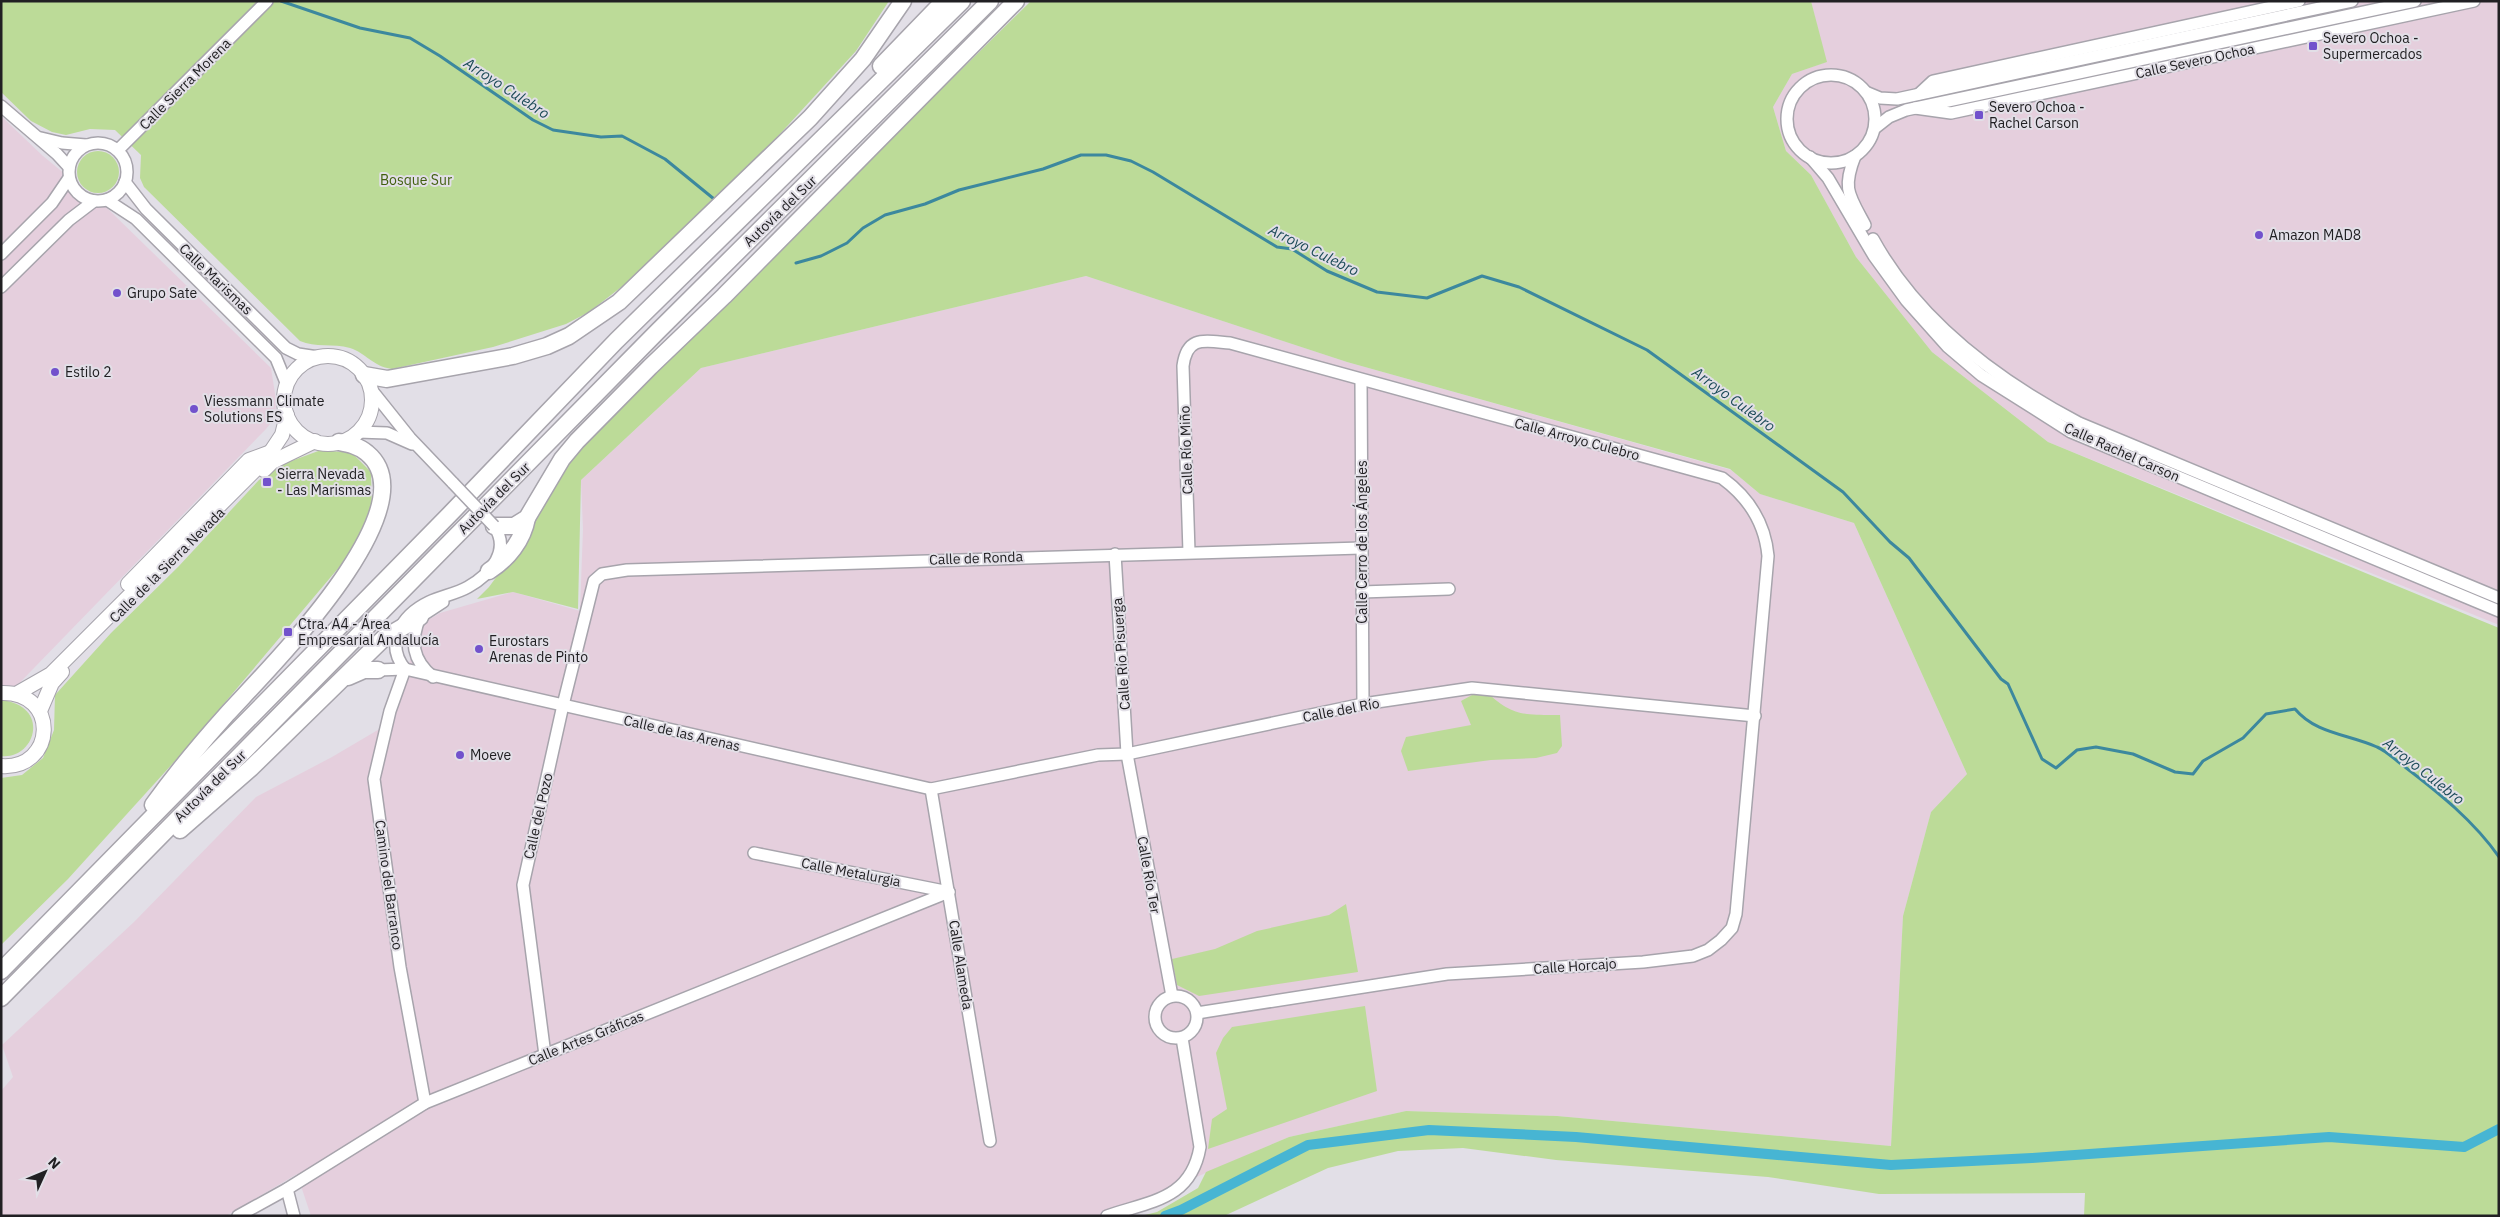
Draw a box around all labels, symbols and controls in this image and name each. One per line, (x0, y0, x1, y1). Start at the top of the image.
place label: Severo Ochoa - Supermercados (2323, 29, 2422, 63)
street label: Calle Sierra Morena (135, 34, 235, 134)
street label: Calle Severo Ochoa (2134, 39, 2257, 82)
marker: Severo Ochoa - Supermercados (2307, 40, 2319, 52)
water label: Arroyo Culebro (460, 53, 553, 123)
place label: Severo Ochoa - Rachel Carson (1989, 98, 2085, 132)
marker: Severo Ochoa - Rachel Carson (1973, 109, 1985, 121)
park label: Bosque Sur (380, 171, 452, 189)
street label: Autovía del Sur (740, 172, 820, 250)
water label: Arroyo Culebro (1265, 219, 1362, 280)
place label: Amazon MAD8 (2269, 226, 2361, 244)
marker: Amazon MAD8 (2253, 229, 2265, 241)
street label: Calle Marismas (175, 239, 257, 319)
place label: Grupo Sate (127, 284, 198, 302)
marker: Grupo Sate (111, 287, 123, 299)
water label: Arroyo Culebro (1688, 362, 1779, 436)
place label: Estilo 2 (65, 363, 112, 381)
marker: Estilo 2 (49, 366, 61, 378)
place label: Viessmann Climate Solutions ES (204, 392, 325, 426)
marker: Viessmann Climate Solutions ES (188, 403, 200, 415)
street label: Calle Río Miño (1175, 405, 1197, 495)
street label: Calle Arroyo Culebro (1512, 414, 1642, 464)
street label: Calle Rachel Carson (2061, 418, 2183, 486)
street label: Autovía del Sur (454, 458, 534, 538)
street label: Calle Cerro de los Ángeles (1352, 460, 1371, 624)
place label: Sierra Nevada - Las Marismas (277, 465, 371, 499)
marker: Sierra Nevada - Las Marismas (261, 476, 273, 488)
street label: Calle de la Sierra Nevada (105, 503, 229, 627)
street label: Calle de Ronda (929, 547, 1024, 569)
street label: Calle Río Pisuerga (1108, 597, 1134, 711)
place label: Ctra. A4 - Área Empresarial Andalucía (298, 614, 440, 649)
marker: Ctra. A4 - Área Empresarial Andalucía (282, 626, 294, 638)
place label: Eurostars Arenas de Pinto (489, 632, 588, 666)
marker: Eurostars Arenas de Pinto (473, 643, 485, 655)
street label: Calle del Río (1301, 694, 1381, 726)
street label: Calle de las Arenas (622, 711, 742, 755)
water label: Arroyo Culebro (2379, 733, 2469, 809)
street label: Autovía del Sur (170, 746, 250, 826)
place label: Moeve (470, 746, 512, 764)
marker: Moeve (454, 749, 466, 761)
street label: Calle del Pozo (519, 771, 557, 861)
street label: Camino del Barranco (371, 819, 407, 951)
street label: Calle Río Ter (1133, 835, 1165, 915)
street label: Calle Metalurgia (800, 854, 903, 891)
street label: Calle Alameda (945, 919, 977, 1012)
street label: Calle Horcajo (1533, 954, 1617, 978)
street label: Calle Artes Gráficas (526, 1007, 647, 1069)
north arrow (20, 1147, 70, 1197)
text: N (44, 1153, 64, 1173)

